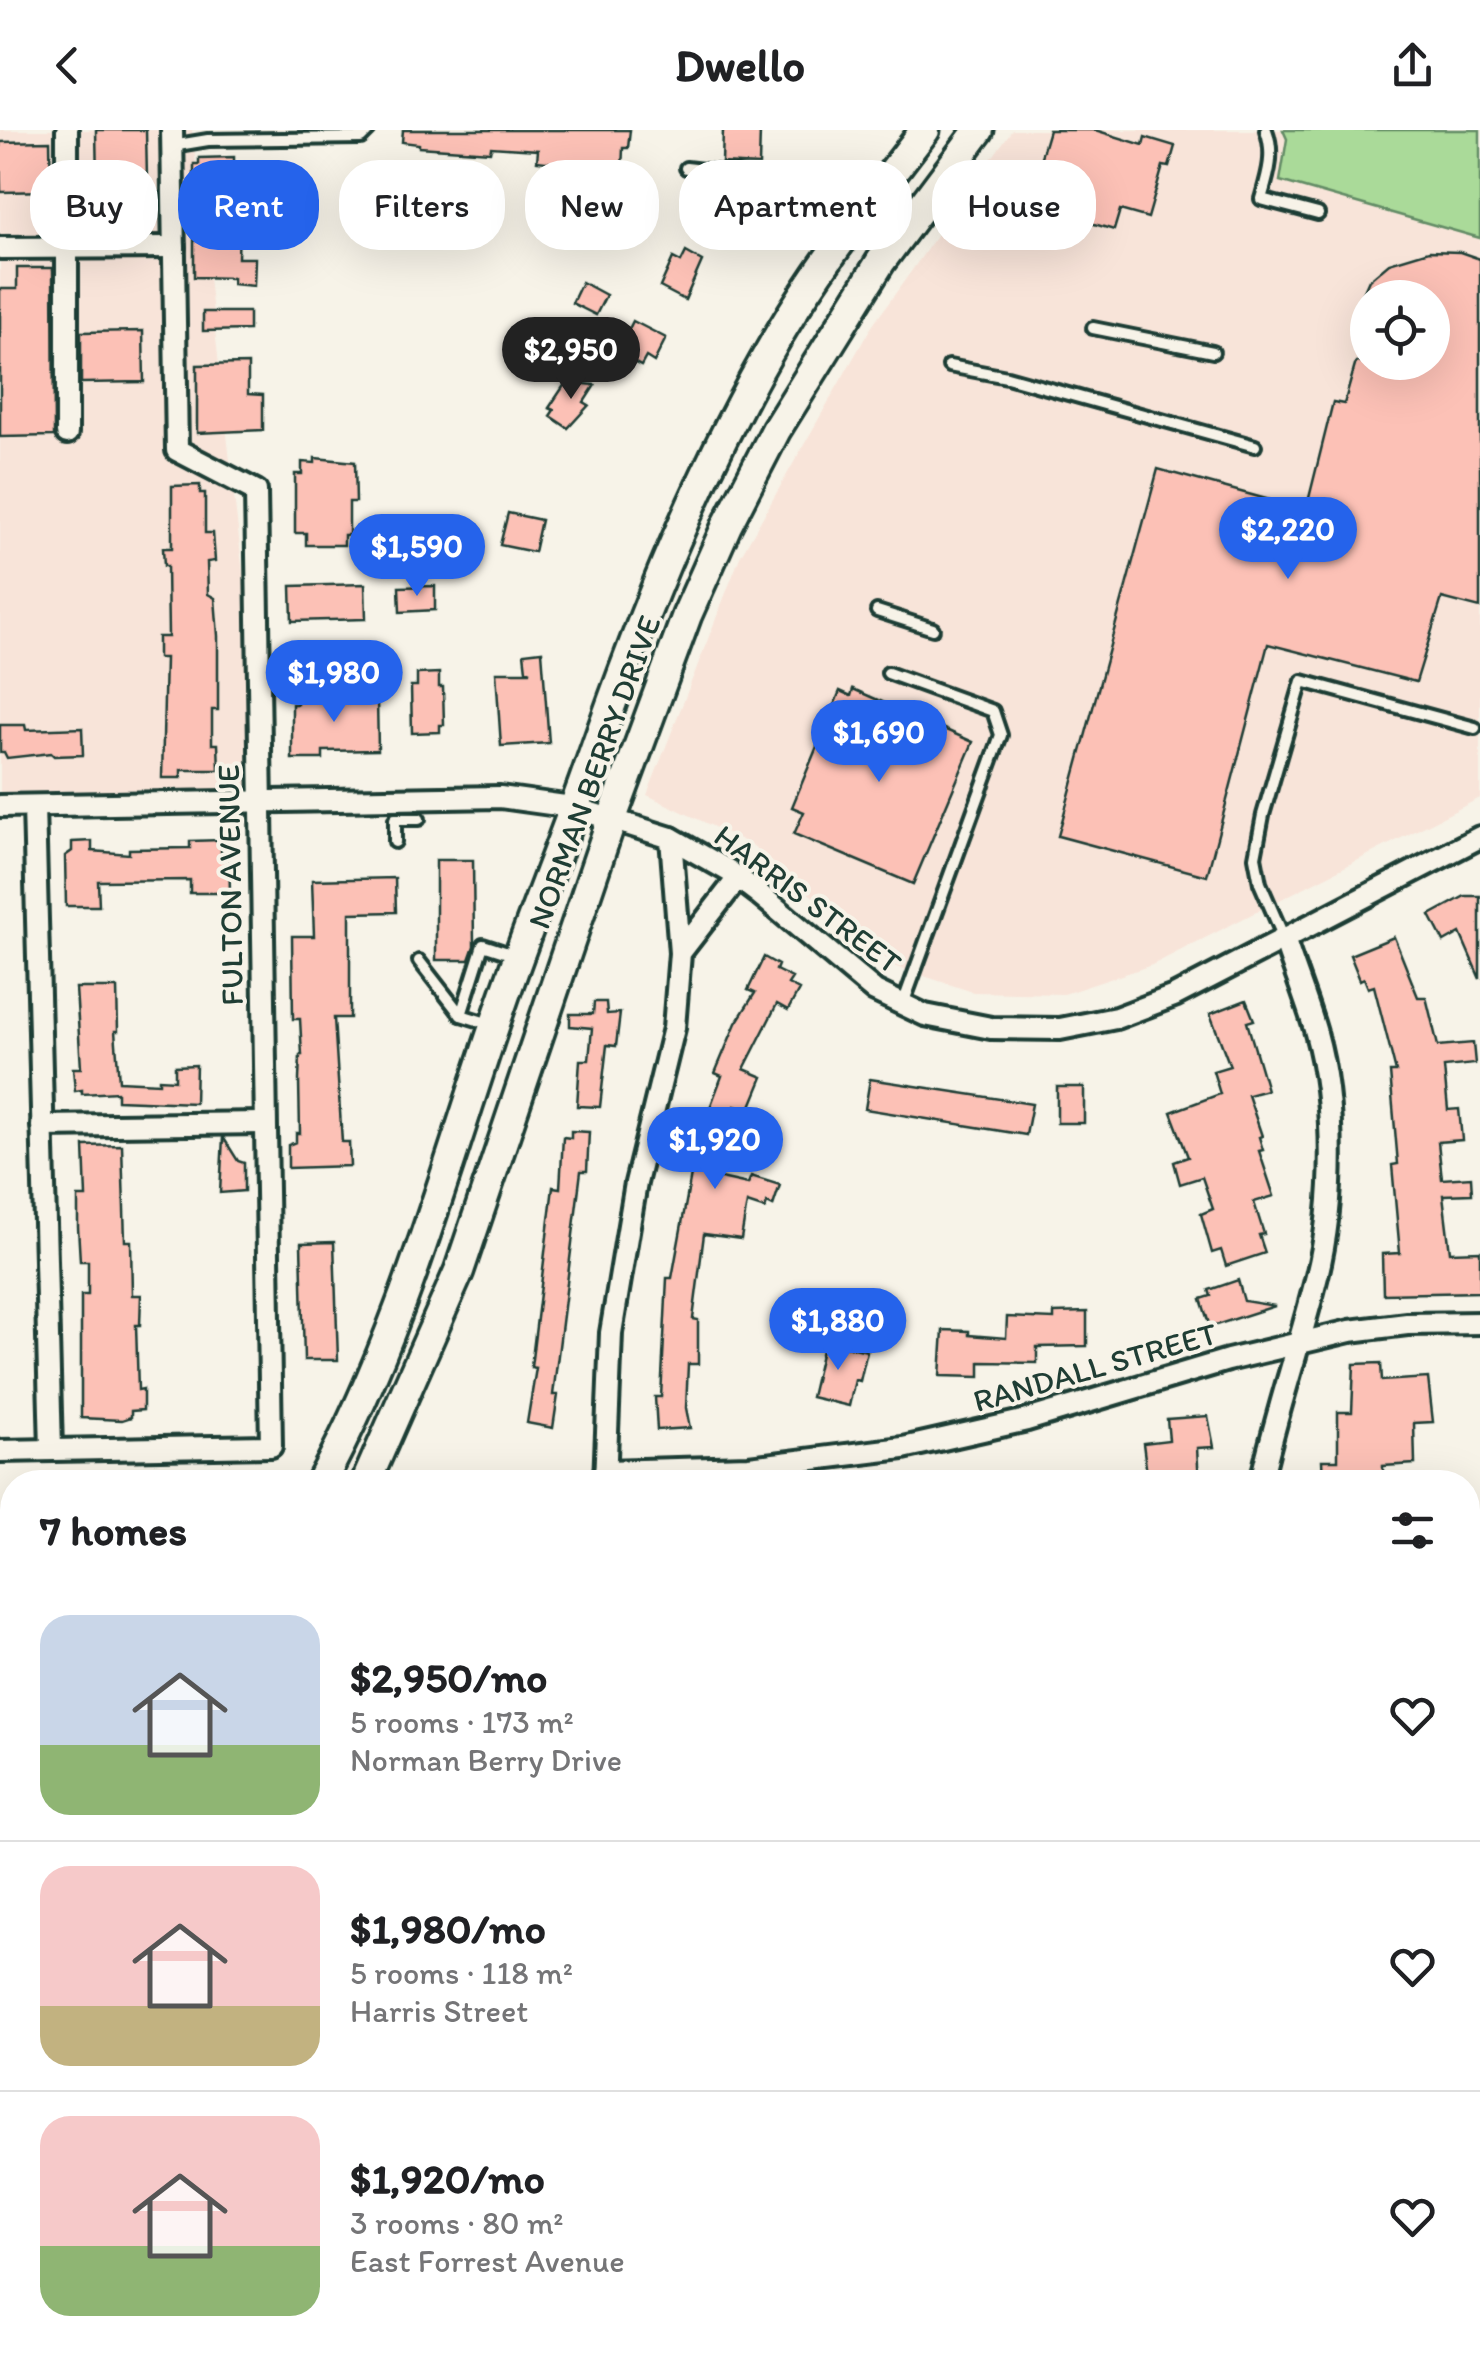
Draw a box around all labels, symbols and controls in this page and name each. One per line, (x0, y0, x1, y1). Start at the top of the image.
icon: back (40, 38, 95, 93)
text: Dwello (675, 38, 805, 92)
icon: share (1385, 38, 1440, 93)
chip: Buy (30, 160, 158, 250)
chip: Rent (178, 160, 319, 250)
chip: Filters (339, 160, 505, 250)
chip: New (525, 160, 659, 250)
chip: Apartment (679, 160, 912, 250)
chip: House (932, 160, 1096, 250)
map controls (1350, 280, 1450, 380)
button: locate (1350, 280, 1450, 380)
pin: $2,950 (490, 317, 652, 402)
text: $2,950 (524, 330, 618, 368)
pin: $2,220 (1207, 497, 1369, 582)
text: $2,220 (1241, 510, 1335, 548)
pin: $1,590 (336, 514, 498, 599)
text: $1,590 (371, 527, 463, 565)
street label: NORMAN BERRY DRIVE (520, 610, 668, 934)
pin: $1,980 (253, 640, 415, 725)
text: $1,980 (288, 653, 380, 691)
pin: $1,690 (798, 700, 960, 785)
text: $1,690 (833, 713, 925, 751)
street label: FULTON AVENUE (209, 764, 251, 1006)
street label: HARRIS STREET (707, 816, 909, 982)
pin: $1,920 (634, 1107, 796, 1192)
text: $1,920 (669, 1120, 761, 1158)
pin: $1,880 (757, 1288, 919, 1373)
text: $1,880 (791, 1301, 885, 1339)
street label: RANDALL STREET (969, 1314, 1221, 1420)
icon: filters (1385, 1503, 1440, 1558)
text: 7 homes (40, 1505, 187, 1556)
text: $2,950/mo (350, 1652, 548, 1703)
icon: home (120, 1655, 240, 1775)
icon: heart (1385, 1688, 1440, 1743)
text: 5 rooms · 173 m² (350, 1703, 574, 1741)
text: Norman Berry Drive (350, 1741, 622, 1779)
text: $1,980/mo (350, 1903, 546, 1954)
icon: home (120, 1906, 240, 2026)
icon: heart (1385, 1939, 1440, 1994)
text: 5 rooms · 118 m² (350, 1954, 573, 1992)
text: Harris Street (350, 1992, 528, 2030)
text: $1,920/mo (350, 2153, 545, 2204)
icon: home (120, 2156, 240, 2276)
icon: heart (1385, 2189, 1440, 2244)
text: 3 rooms · 80 m² (350, 2204, 564, 2242)
text: East Forrest Avenue (350, 2242, 625, 2280)

